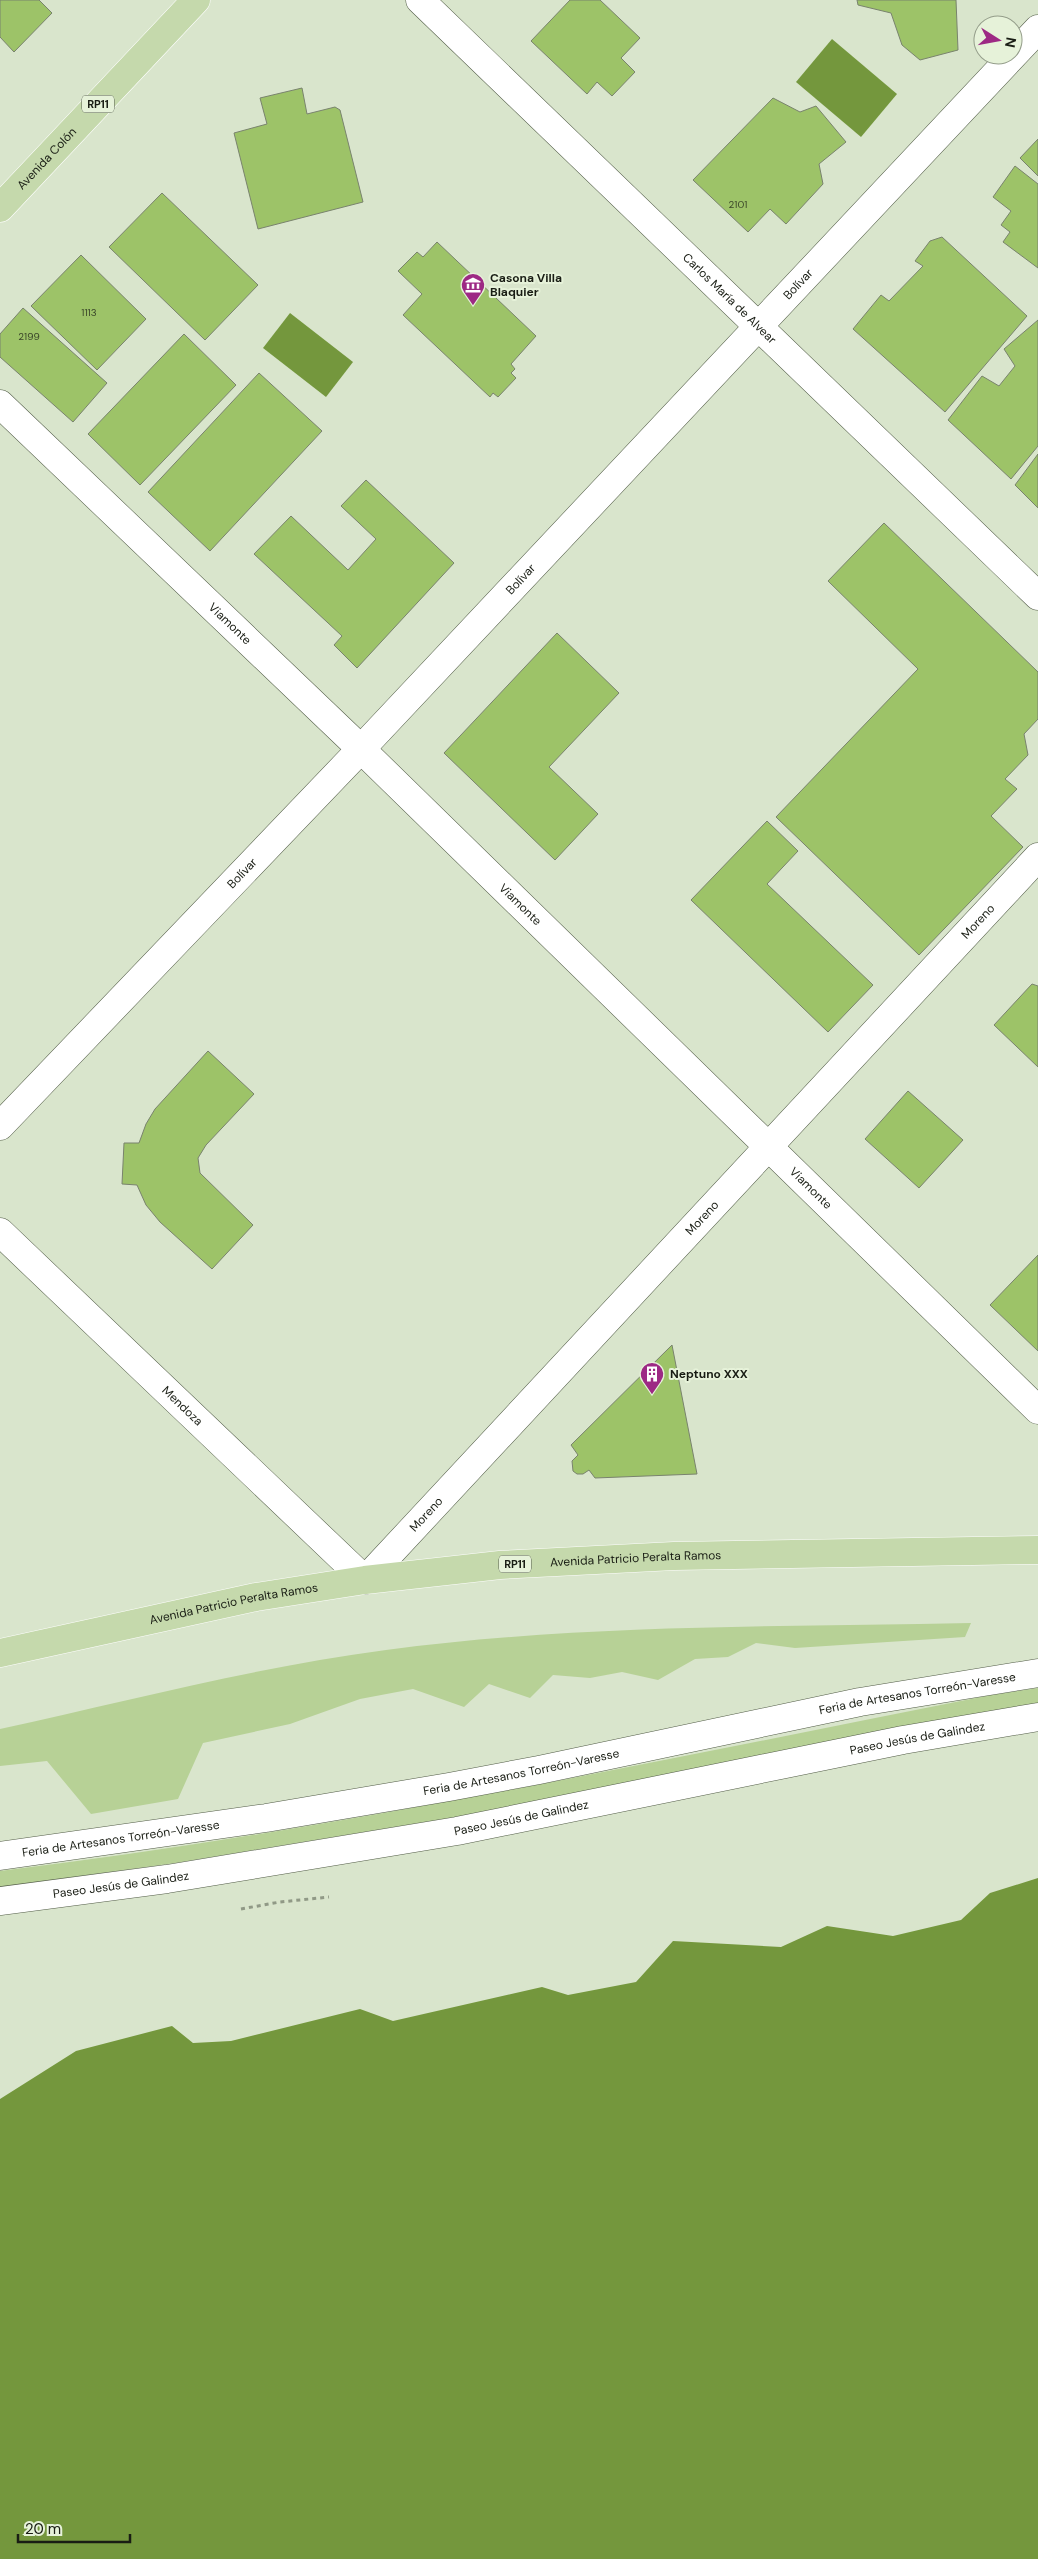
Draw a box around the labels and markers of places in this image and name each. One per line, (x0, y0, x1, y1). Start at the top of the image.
place label: Casona Villa Blaquier (490, 270, 562, 300)
museum icon: Casona Villa Blaquier (460, 272, 486, 306)
building icon: Neptuno XXX (639, 1361, 665, 1395)
place label: Neptuno XXX (670, 1366, 748, 1382)

